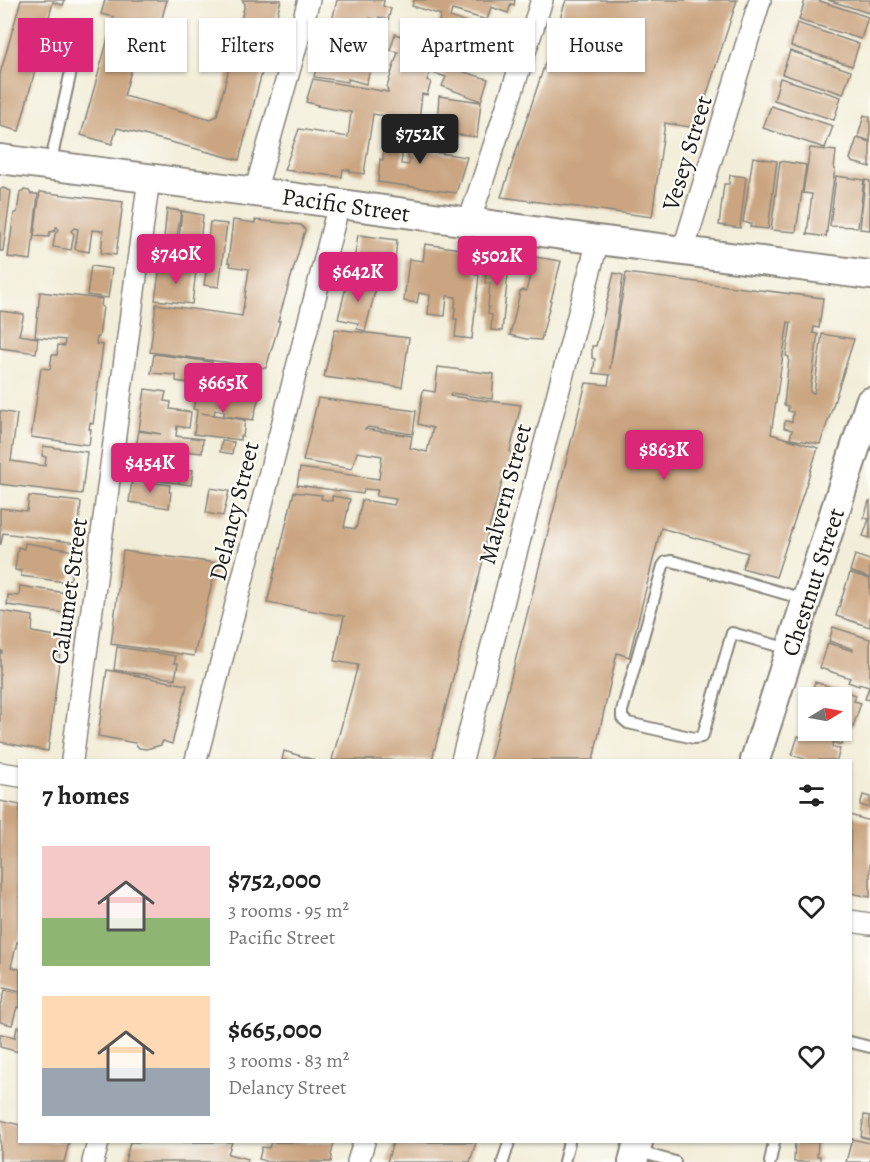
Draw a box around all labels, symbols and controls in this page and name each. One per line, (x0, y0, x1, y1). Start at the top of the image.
chip: Buy (18, 18, 93, 72)
chip: Rent (105, 18, 187, 72)
chip: Filters (199, 18, 296, 72)
chip: New (308, 18, 388, 72)
chip: Apartment (400, 18, 535, 72)
chip: House (547, 18, 645, 72)
street label: Vesey Street (654, 92, 720, 215)
pin: $752K (378, 114, 462, 165)
text: $752K (395, 120, 445, 147)
street label: Pacific Street (280, 180, 412, 230)
pin: $740K (134, 234, 218, 285)
pin: $502K (455, 236, 539, 287)
text: $740K (151, 240, 201, 267)
text: $502K (472, 242, 522, 269)
pin: $642K (316, 252, 400, 303)
text: $642K (333, 258, 383, 285)
pin: $665K (181, 363, 265, 414)
text: $665K (198, 369, 248, 396)
street label: Malvern Street (471, 420, 539, 568)
pin: $863K (622, 430, 706, 481)
text: $863K (639, 436, 689, 463)
street label: Delancy Street (201, 438, 267, 584)
pin: $454K (108, 443, 192, 494)
text: $454K (125, 449, 175, 476)
street label: Chestnut Street (774, 504, 852, 660)
street label: Calumet Street (43, 516, 95, 666)
north arrow (798, 687, 852, 741)
map controls (798, 687, 852, 741)
text: 7 homes (42, 778, 130, 813)
icon: filters (795, 779, 828, 812)
text: $752,000 (228, 862, 321, 897)
icon: home (90, 870, 162, 942)
icon: heart (795, 890, 828, 923)
text: 3 rooms · 95 m² (228, 897, 349, 924)
text: Pacific Street (228, 924, 335, 951)
text: $665,000 (228, 1012, 322, 1047)
icon: home (90, 1020, 162, 1092)
icon: heart (795, 1040, 828, 1073)
text: 3 rooms · 83 m² (228, 1047, 349, 1074)
text: Delancy Street (228, 1074, 347, 1101)

